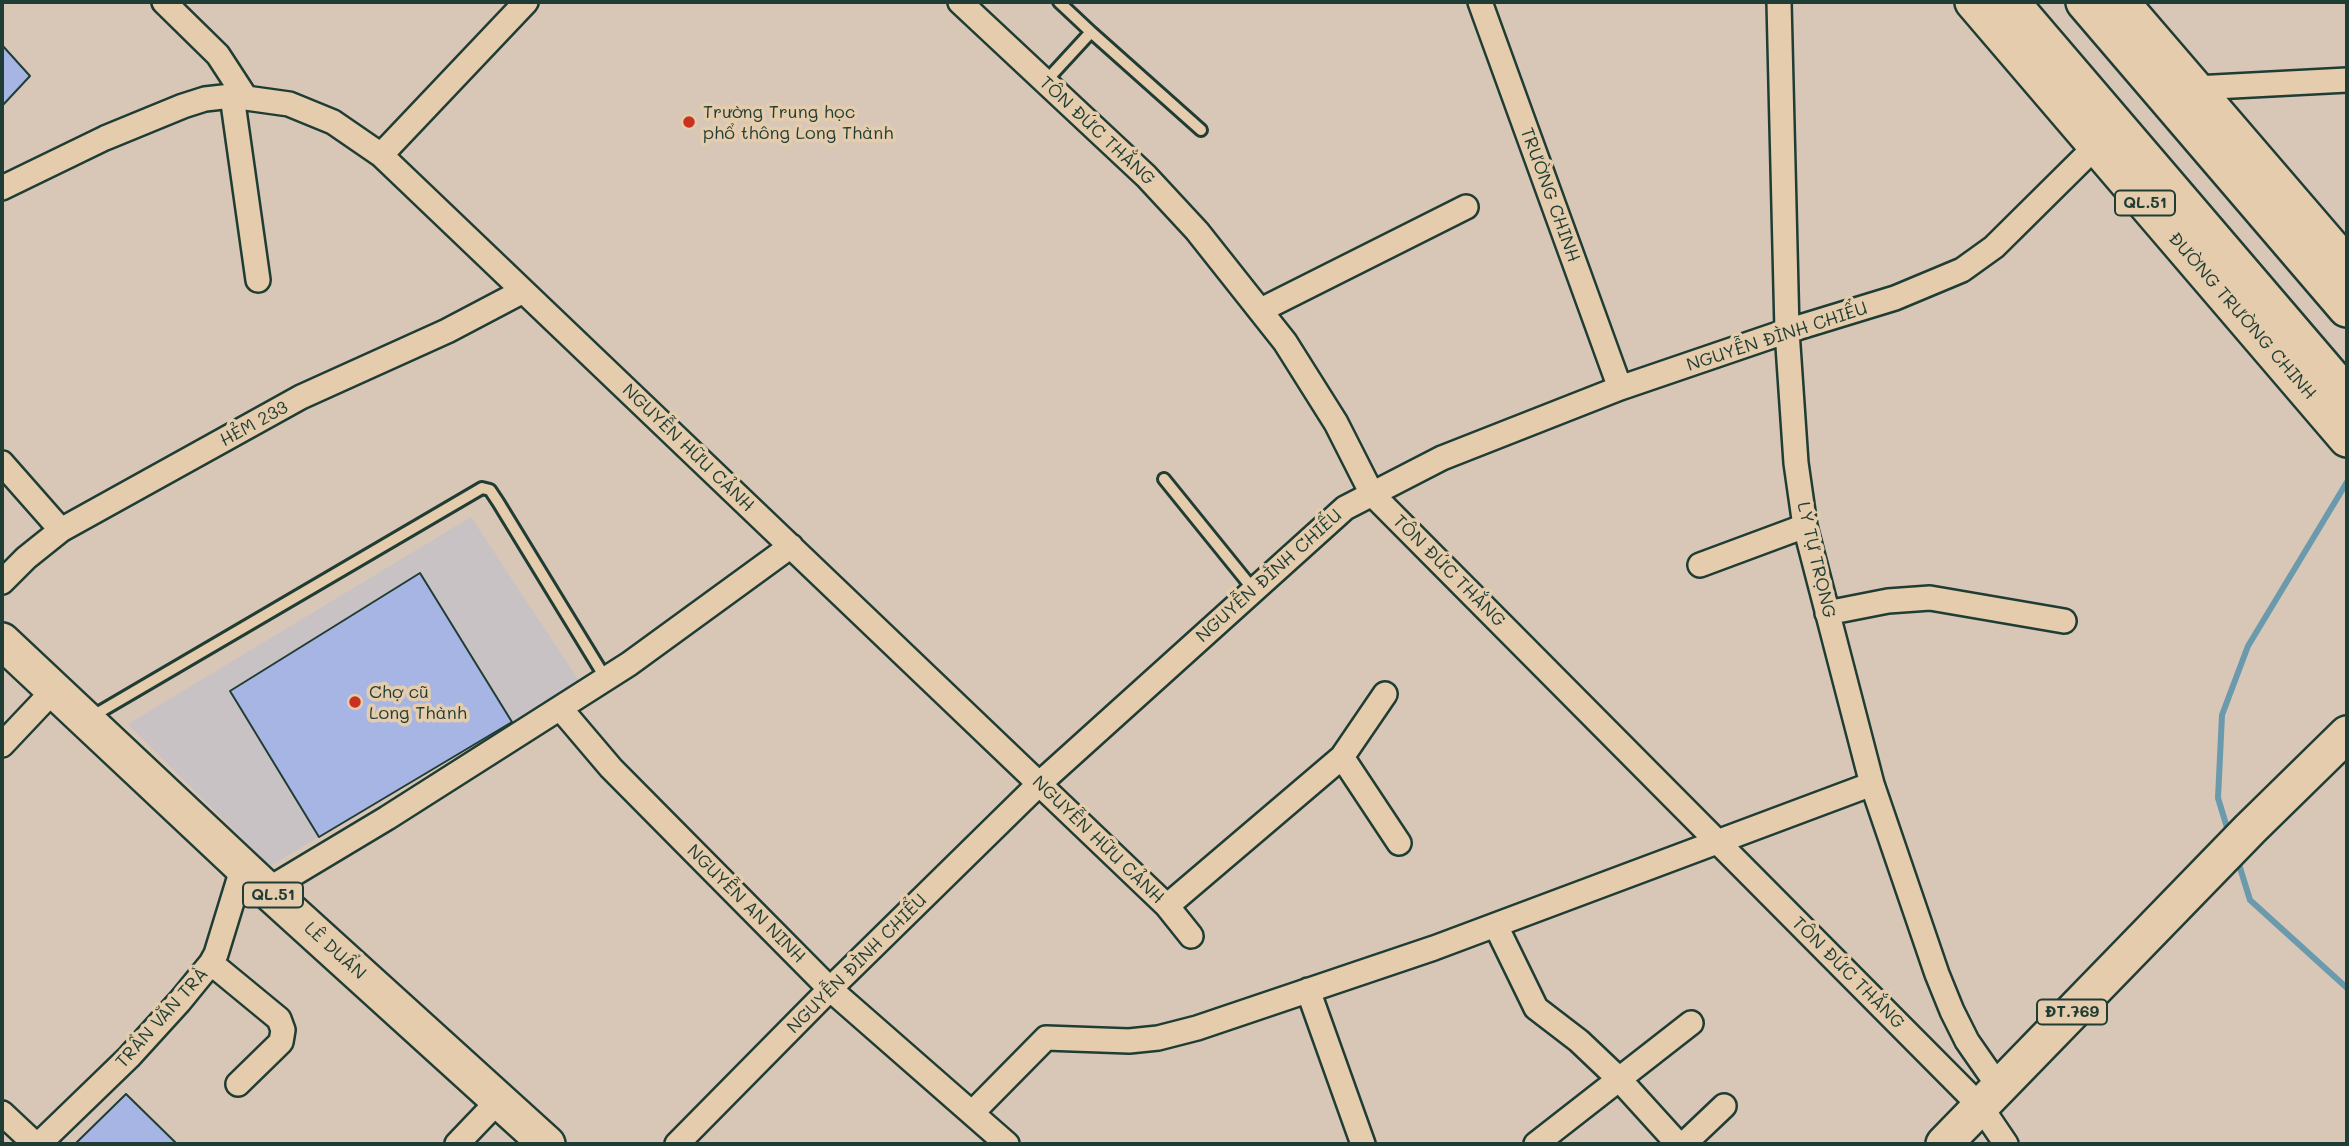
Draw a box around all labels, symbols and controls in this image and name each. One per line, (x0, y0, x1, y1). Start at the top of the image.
street label: TÔN ĐỨC THẮNG (1035, 72, 1159, 190)
place label: Trường Trung học phổ thông Long Thành (703, 101, 893, 144)
marker: Trường Trung học phổ thông Long Thành (681, 114, 697, 130)
street label: TRƯỜNG CHINH (1516, 125, 1584, 265)
road number: QL.51 (2115, 190, 2175, 216)
street label: ĐƯỜNG TRƯỜNG CHINH (2163, 228, 2321, 404)
street label: NGUYỄN ĐÌNH CHIỂU (1684, 298, 1870, 376)
street label: NGUYỄN HỮU CẢNH (618, 379, 758, 517)
street label: HẺM 233 (216, 397, 292, 451)
street label: LÝ TỰ TRỌNG (1792, 500, 1840, 620)
street label: NGUYỄN ĐÌNH CHIỂU (1192, 505, 1346, 647)
street label: TÔN ĐỨC THẮNG (1388, 510, 1510, 632)
place label: Chợ cũ Long Thành (369, 681, 467, 724)
marker: Chợ cũ Long Thành (347, 694, 363, 710)
street label: NGUYỄN HỮU CẢNH (1028, 771, 1168, 909)
street label: NGUYỄN AN NINH (682, 840, 810, 968)
road number: QL.51 (243, 882, 303, 908)
street label: NGUYỄN ĐÌNH CHIỂU (783, 890, 931, 1038)
street label: TÔN ĐỨC THẮNG (1787, 912, 1909, 1034)
street label: LÊ DUẨN (300, 918, 370, 984)
street label: TRẦN VĂN TRÀ (111, 963, 213, 1073)
road number: ĐT.769 (2037, 1000, 2107, 1024)

